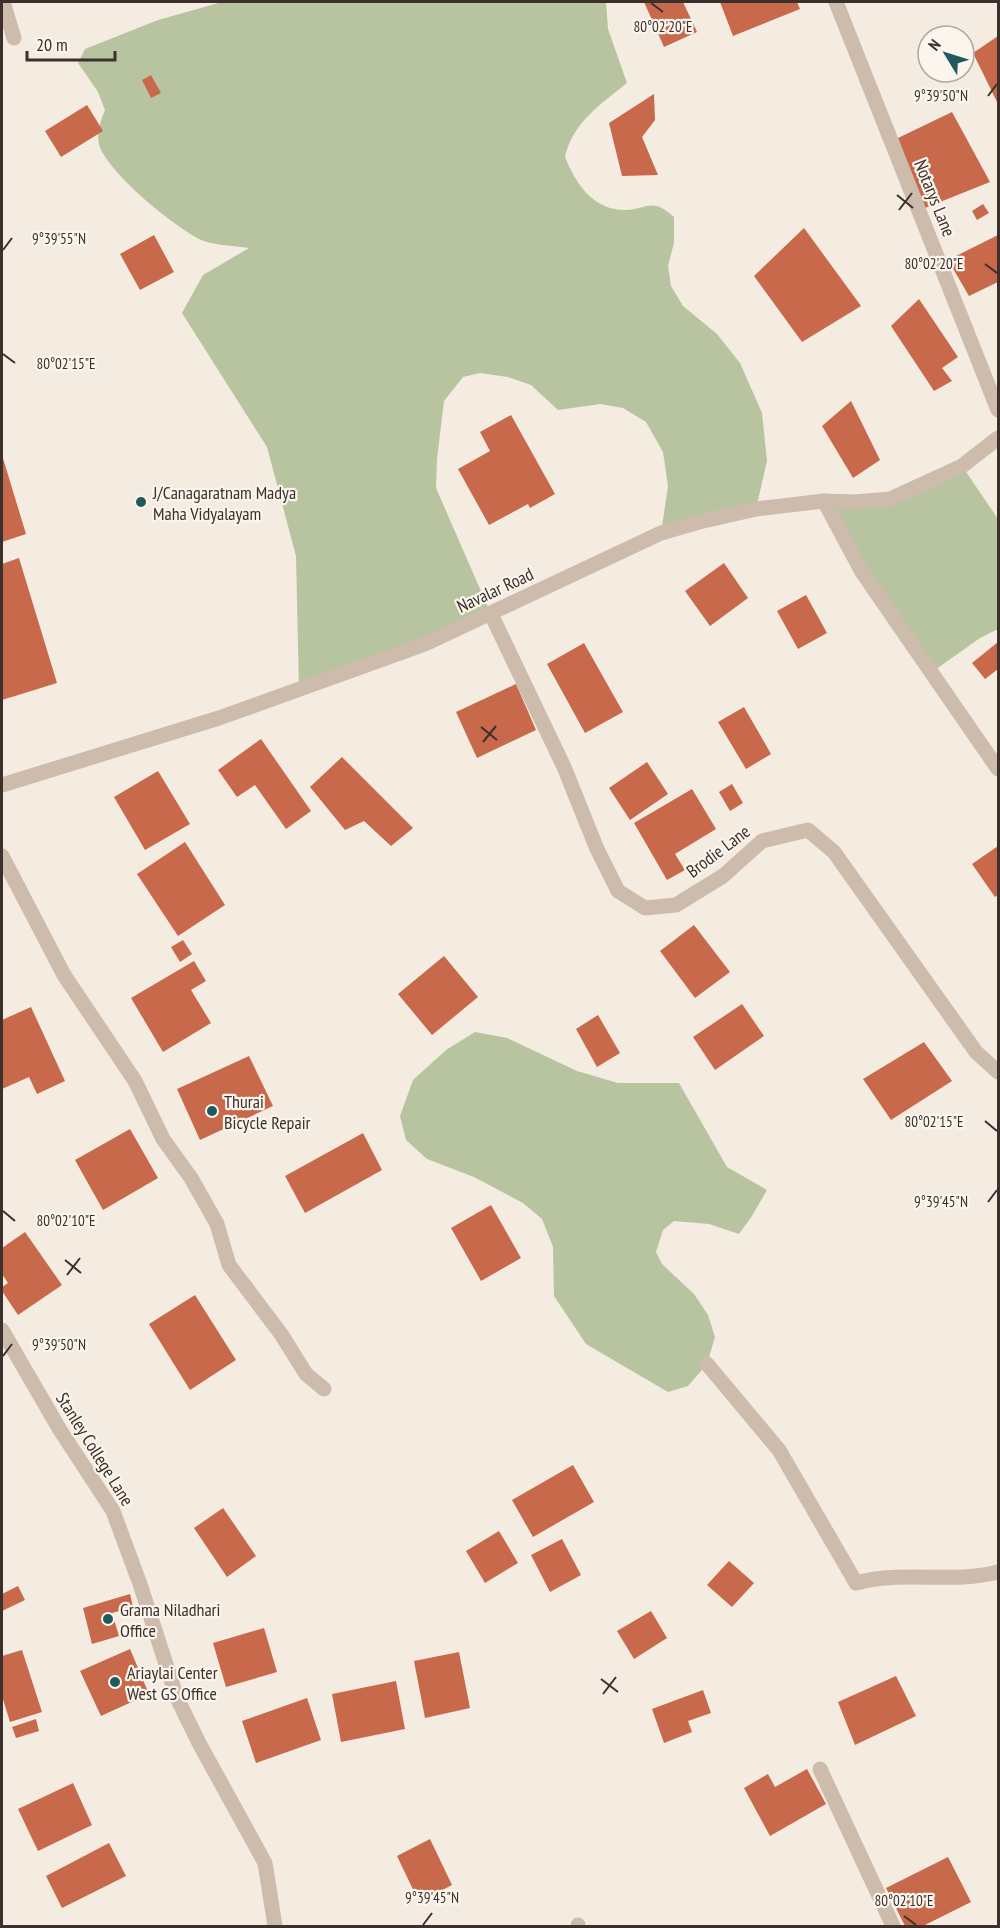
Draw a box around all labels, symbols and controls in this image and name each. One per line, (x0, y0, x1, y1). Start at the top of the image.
text: 80°02'20"E (633, 17, 693, 36)
scale bar (27, 24, 116, 62)
north arrow (916, 24, 976, 84)
text: 20 m (36, 33, 68, 56)
text: N (924, 35, 945, 54)
text: 9°39'50"N (914, 86, 968, 105)
street label: Notarys Lane (909, 156, 961, 240)
text: 9°39'55"N (32, 229, 86, 248)
text: 80°02'20"E (904, 254, 964, 273)
text: 80°02'15"E (36, 354, 96, 373)
place label: J/Canagaratnam Madya Maha Vidyalayam (152, 481, 296, 525)
marker: J/Canagaratnam Madya Maha Vidyalayam (134, 495, 148, 509)
street label: Navalar Road (453, 562, 537, 618)
street label: Brodie Lane (682, 820, 754, 882)
place label: Thurai Bicycle Repair (224, 1090, 311, 1134)
marker: Thurai Bicycle Repair (205, 1104, 219, 1118)
text: 80°02'15"E (904, 1112, 964, 1131)
text: 9°39'45"N (914, 1192, 968, 1211)
text: 80°02'10"E (36, 1211, 96, 1230)
text: 9°39'50"N (32, 1335, 86, 1354)
street label: Stanley College Lane (51, 1388, 139, 1510)
place label: Grama Niladhari Office (120, 1598, 220, 1642)
marker: Grama Niladhari Office (101, 1612, 115, 1626)
place label: Ariaylai Center West GS Office (127, 1661, 218, 1705)
marker: Ariaylai Center West GS Office (108, 1675, 122, 1689)
text: 9°39'45"N (405, 1888, 459, 1907)
text: 80°02'10"E (874, 1891, 934, 1910)

